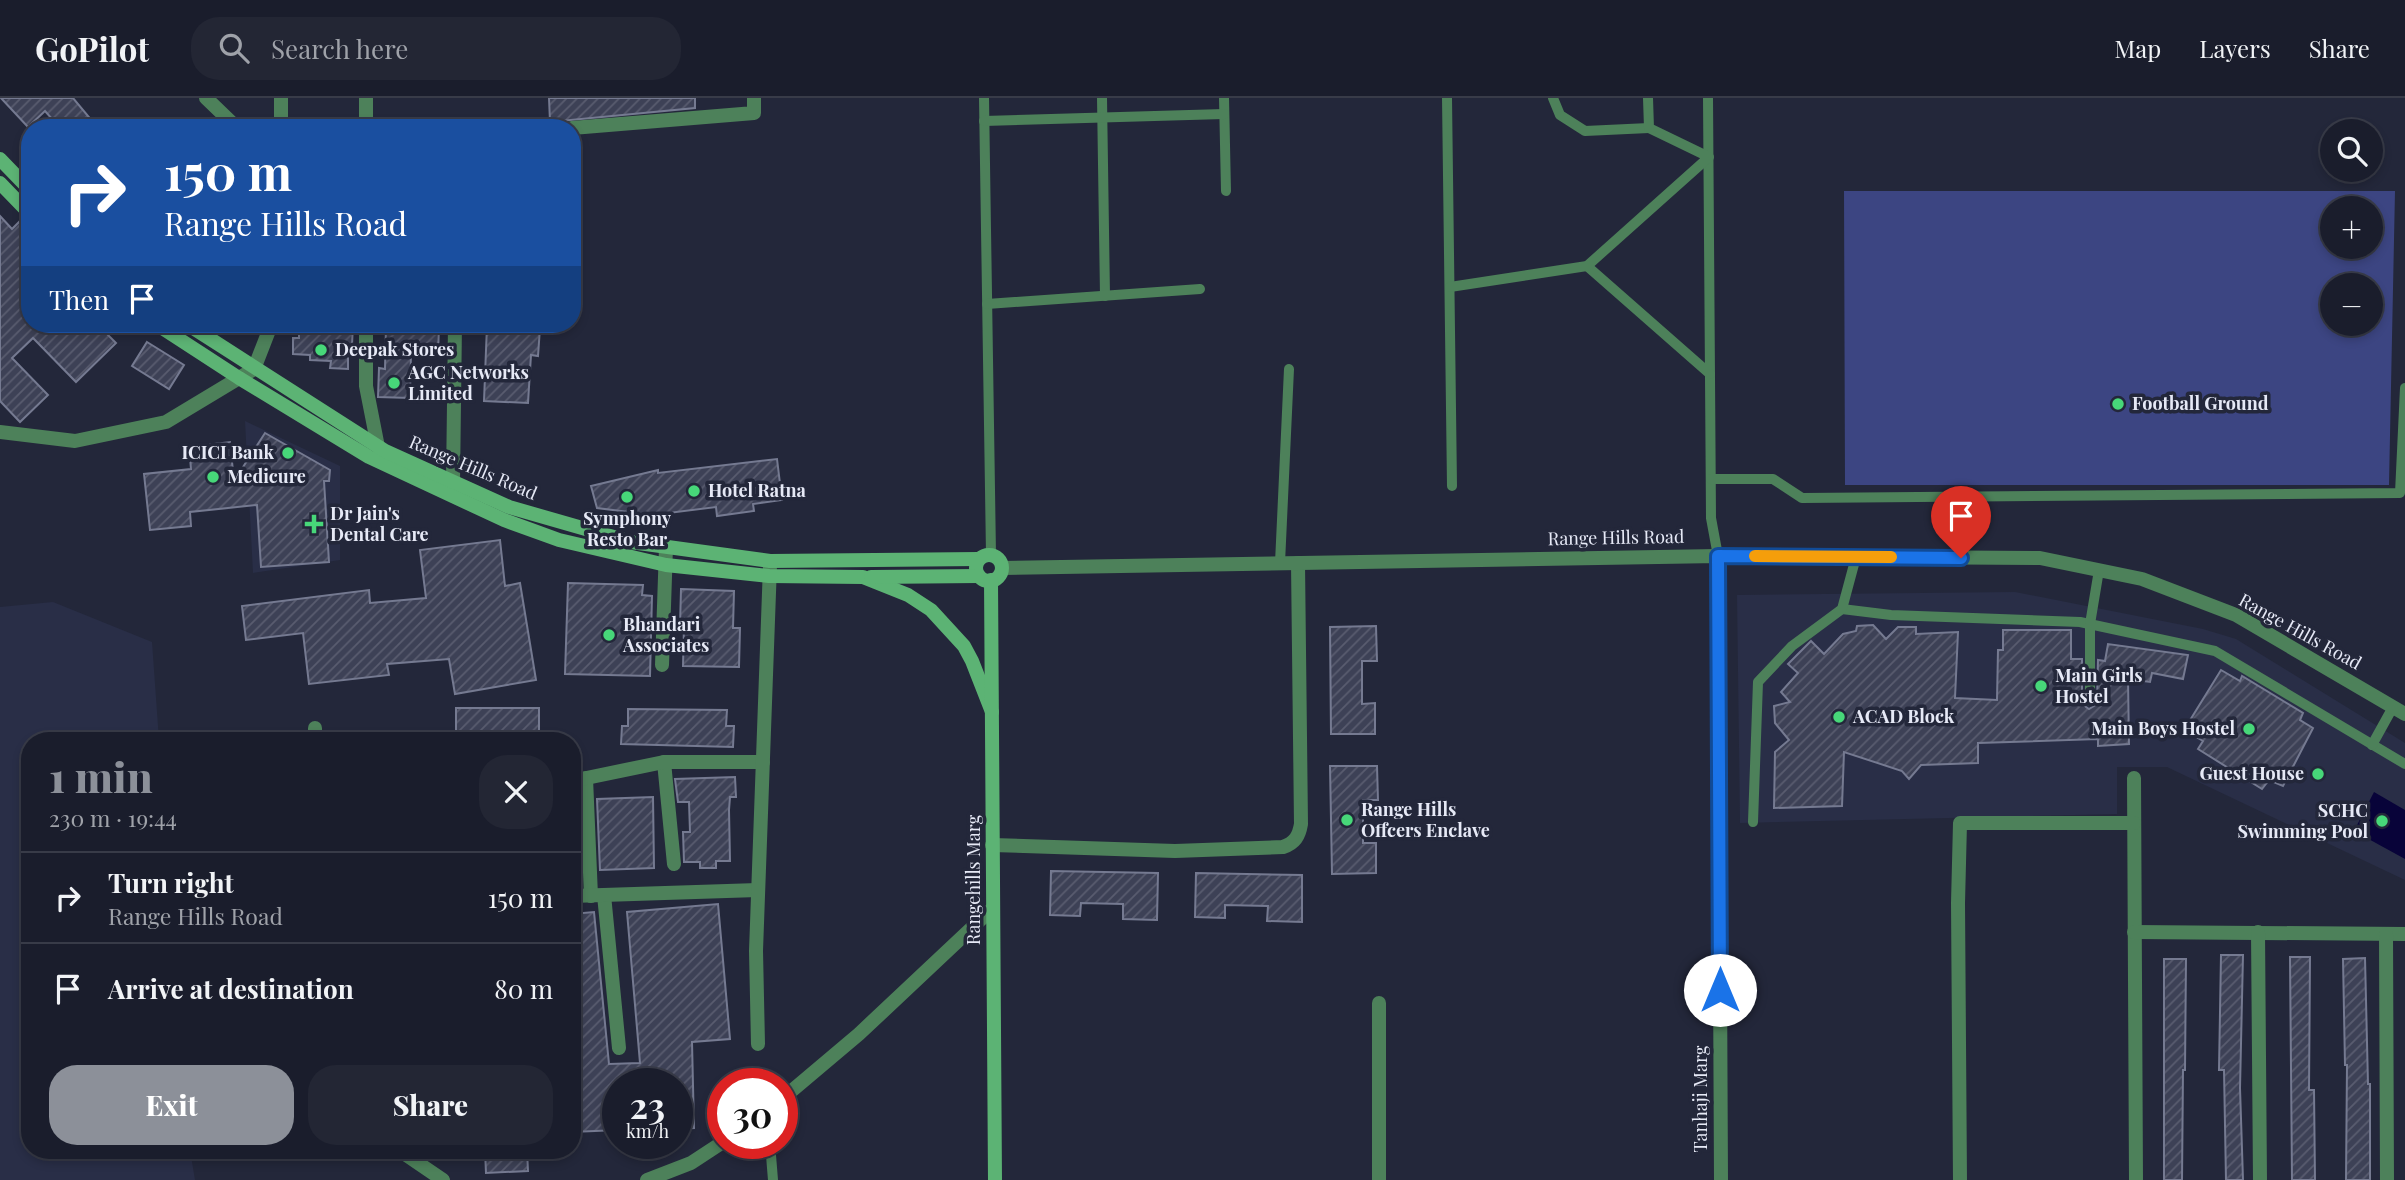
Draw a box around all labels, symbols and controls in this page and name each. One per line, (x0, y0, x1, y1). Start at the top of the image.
search box (191, 17, 681, 80)
text: GoPilot (35, 26, 149, 70)
icon: search (215, 29, 253, 67)
text: Search here (271, 31, 408, 66)
text: Map (2115, 32, 2161, 64)
text: Layers (2199, 32, 2271, 64)
text: Share (2309, 32, 2370, 64)
map controls (2320, 119, 2383, 336)
button: search (2320, 119, 2383, 182)
text: 150 m (164, 138, 292, 203)
icon: right (49, 147, 140, 238)
button: + (2320, 196, 2383, 259)
text: Range Hills Road (164, 201, 407, 244)
button: − (2320, 273, 2383, 336)
icon: arrive (123, 280, 161, 318)
text: Then (49, 282, 109, 317)
place label: Deepak Stores (335, 337, 454, 361)
marker: Deepak Stores (313, 342, 329, 358)
place label: AGC Networks Limited (407, 360, 529, 405)
marker: AGC Networks Limited (386, 375, 402, 391)
place label: Football Ground (2132, 391, 2269, 415)
marker: Football Ground (2110, 396, 2126, 412)
street label: Range Hills Road (406, 429, 542, 505)
place label: ICICI Bank (181, 440, 274, 464)
marker: ICICI Bank (280, 445, 296, 461)
place label: Medicure (227, 464, 306, 488)
marker: Medicure (205, 469, 221, 485)
place label: Hotel Ratna (708, 478, 807, 502)
marker: Hotel Ratna (686, 483, 702, 499)
pin (1931, 486, 1991, 558)
marker: Symphony Resto Bar (619, 489, 635, 505)
icon: arrive (1942, 497, 1980, 535)
place label: Dr Jain's Dental Care (330, 501, 429, 546)
place label: Symphony Resto Bar (583, 506, 672, 551)
marker: Dr Jain's Dental Care (304, 514, 324, 534)
street label: Range Hills Road (1547, 524, 1685, 550)
street label: Range Hills Road (2235, 587, 2367, 675)
place label: Bhandari Associates (622, 612, 709, 657)
marker: Bhandari Associates (601, 627, 617, 643)
place label: Main Girls Hostel (2055, 663, 2143, 708)
marker: Main Girls Hostel (2033, 678, 2049, 694)
place label: ACAD Block (1852, 704, 1955, 728)
marker: ACAD Block (1831, 709, 1847, 725)
place label: Main Boys Hostel (2091, 716, 2235, 740)
marker: Main Boys Hostel (2241, 721, 2257, 737)
text: 1 min (49, 748, 153, 804)
button: close (479, 755, 553, 829)
place label: Guest House (2200, 761, 2304, 785)
marker: Guest House (2310, 766, 2326, 782)
place label: Range Hills Offcers Enclave (1361, 797, 1490, 842)
place label: SCHC Swimming Pool (2237, 798, 2368, 843)
text: 230 m · 19:44 (49, 802, 177, 833)
marker: Range Hills Offcers Enclave (1339, 812, 1355, 828)
marker: SCHC Swimming Pool (2374, 813, 2390, 829)
street label: Rangehills Marg (961, 814, 985, 945)
text: Turn right (108, 865, 234, 900)
icon: right (49, 879, 87, 917)
text: 150 m (488, 880, 553, 915)
text: Range Hills Road (108, 900, 283, 931)
position arrow (1683, 953, 1757, 1027)
icon: arrive (49, 970, 87, 1008)
text: Arrive at destination (108, 971, 354, 1006)
text: 80 m (494, 971, 553, 1006)
street label: Tanhaji Marg (1688, 1045, 1712, 1152)
button: Exit (49, 1065, 294, 1145)
button: Share (308, 1065, 553, 1145)
speed limit sign: 30 (707, 1068, 798, 1159)
text: 23 (630, 1081, 665, 1128)
text: km/h (626, 1119, 669, 1143)

